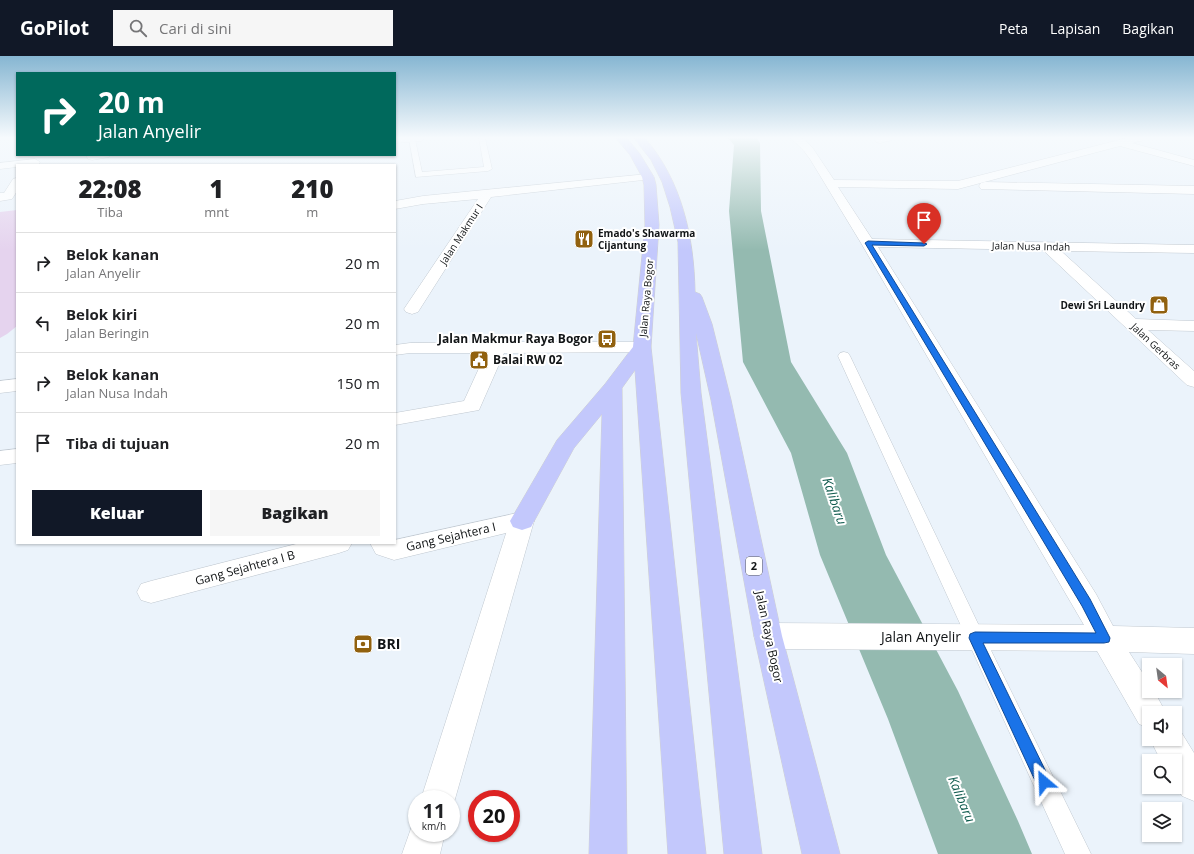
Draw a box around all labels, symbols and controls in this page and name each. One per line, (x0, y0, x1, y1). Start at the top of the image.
search box (113, 10, 393, 46)
text: GoPilot (20, 15, 89, 41)
icon: search (127, 17, 149, 39)
text: Cari di sini (159, 18, 231, 38)
text: Peta (999, 19, 1028, 38)
text: Lapisan (1050, 19, 1100, 38)
text: Bagikan (1122, 19, 1174, 38)
text: 20 m (98, 83, 165, 121)
icon: right (32, 88, 84, 140)
text: Jalan Anyelir (98, 119, 201, 143)
text: 22:08 (78, 172, 142, 205)
text: 1 (209, 172, 224, 205)
text: 210 (291, 172, 333, 205)
street label: Jalan Makmur I (436, 201, 486, 268)
text: Tiba (97, 203, 123, 221)
text: mnt (204, 203, 229, 221)
text: m (306, 203, 318, 221)
pin (907, 203, 941, 244)
icon: arrive (913, 209, 935, 231)
place label: Emado's Shawarma Cijantung (598, 226, 695, 252)
restaurant icon: Emado's Shawarma Cijantung (573, 228, 595, 250)
street label: Jalan Nusa Indah (991, 238, 1070, 254)
text: Belok kanan (66, 244, 159, 264)
icon: right (32, 252, 54, 274)
text: 20 m (345, 253, 380, 273)
street label: Jalan Raya Bogor (636, 259, 656, 338)
text: Jalan Anyelir (66, 264, 140, 282)
shop icon: Dewi Sri Laundry (1148, 294, 1170, 316)
place label: Dewi Sri Laundry (1060, 298, 1145, 312)
text: Belok kiri (66, 304, 137, 324)
icon: left (32, 312, 54, 334)
text: 20 m (345, 313, 380, 333)
street label: Jalan Gerbras (1128, 319, 1184, 373)
text: Jalan Beringin (66, 324, 149, 342)
bus stop icon: Jalan Makmur Raya Bogor (596, 328, 618, 350)
place label: Jalan Makmur Raya Bogor (437, 330, 594, 347)
public building icon: Balai RW 02 (468, 349, 490, 371)
place label: Balai RW 02 (493, 351, 563, 368)
text: Belok kanan (66, 364, 159, 384)
icon: right (32, 372, 54, 394)
text: 150 m (336, 373, 380, 393)
text: Jalan Nusa Indah (66, 384, 168, 402)
icon: arrive (32, 432, 54, 454)
text: Tiba di tujuan (66, 433, 169, 453)
text: 20 m (345, 433, 380, 453)
water label: Kalibaru (819, 475, 852, 527)
button: Keluar (32, 490, 202, 536)
button: Bagikan (210, 490, 380, 536)
street label: Gang Sejahtera I (404, 518, 498, 555)
street label: Gang Sejahtera I B (193, 546, 297, 589)
road number: 2 (746, 557, 762, 575)
street label: Jalan Raya Bogor (751, 588, 788, 685)
street label: Jalan Anyelir (879, 627, 961, 646)
bank icon: BRI (352, 633, 374, 655)
place label: BRI (377, 634, 400, 653)
north arrow (1142, 658, 1182, 698)
map controls (1142, 658, 1182, 842)
button: sound (1142, 706, 1182, 746)
button: search (1142, 754, 1182, 794)
position arrow (1023, 761, 1065, 803)
water label: Kalibaru (944, 773, 980, 825)
speed limit sign: 20 (468, 790, 520, 842)
text: 11 (423, 797, 445, 824)
button: layers (1142, 802, 1182, 842)
text: km/h (422, 819, 446, 833)

